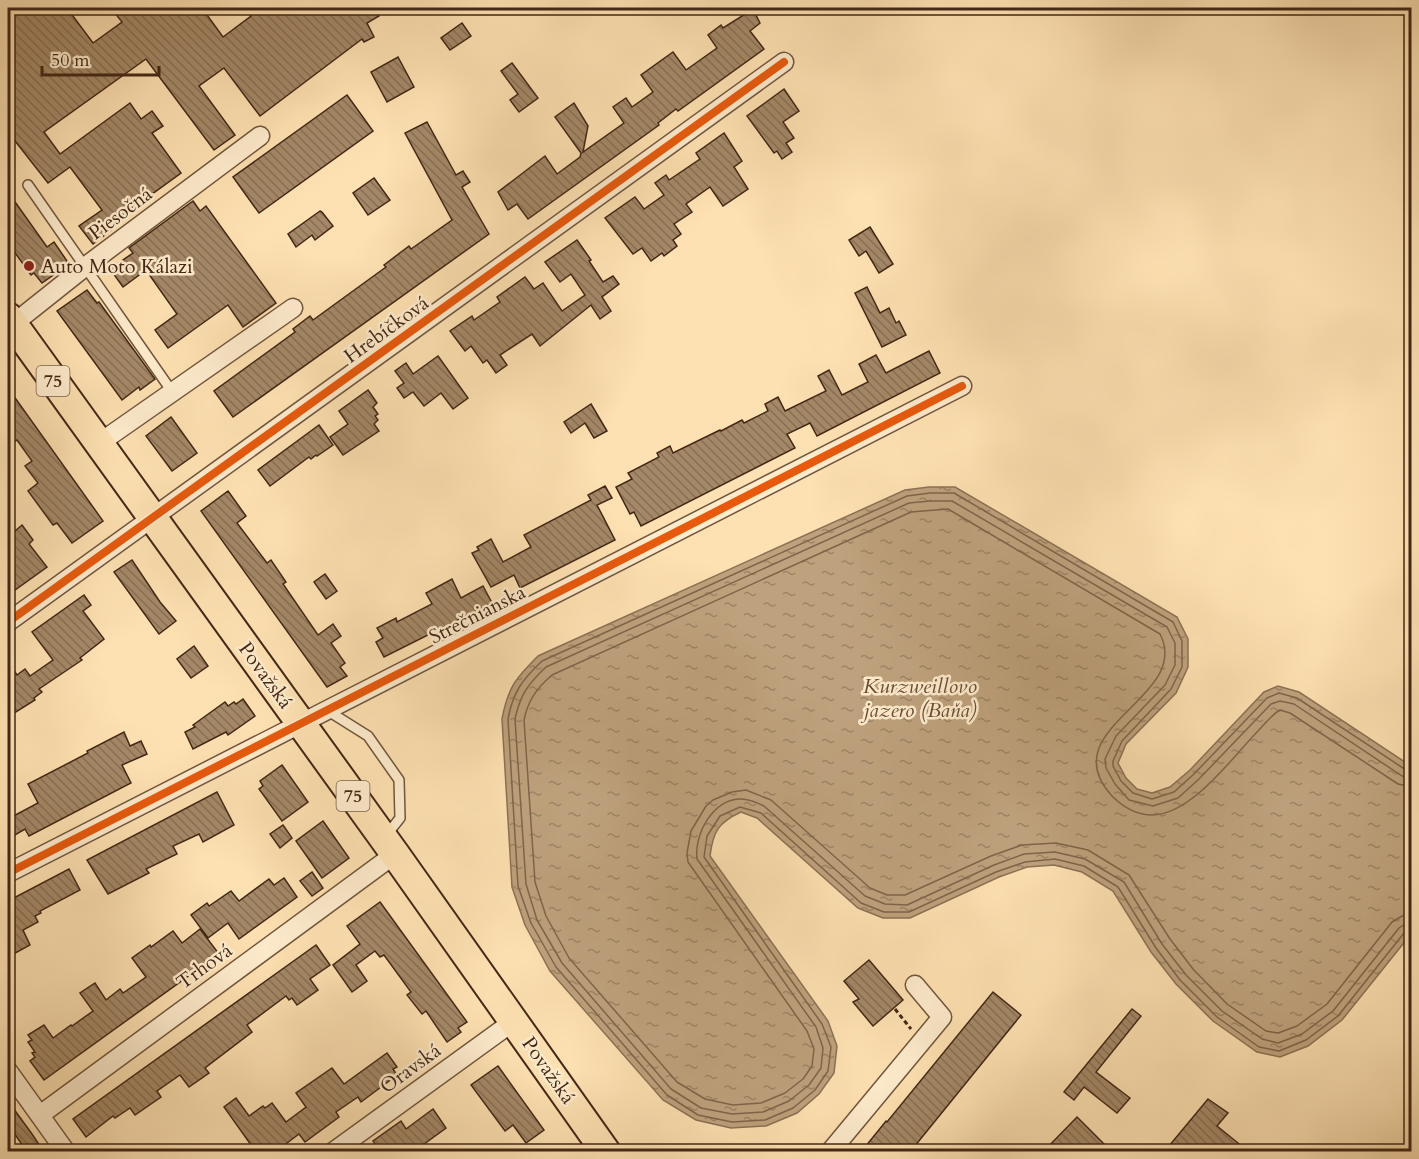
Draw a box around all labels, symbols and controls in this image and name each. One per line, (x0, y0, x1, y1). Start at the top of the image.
scale bar (42, 39, 159, 77)
text: 50 m (51, 48, 90, 73)
street label: Piesočná (83, 180, 158, 246)
place label: Auto Moto Kálazi (41, 253, 193, 280)
marker: Auto Moto Kálazi (22, 259, 36, 273)
street label: Hrebíčková (338, 289, 434, 369)
road number: 75 (36, 366, 70, 396)
street label: Strečnianska (424, 578, 530, 650)
street label: Považská (232, 636, 299, 714)
water label: Kurzweillovo jazero (Baňa) (860, 672, 977, 725)
road number: 75 (336, 781, 370, 811)
street label: Trhová (171, 937, 238, 996)
street label: Považská (516, 1031, 582, 1110)
street label: Oravská (374, 1037, 447, 1100)

